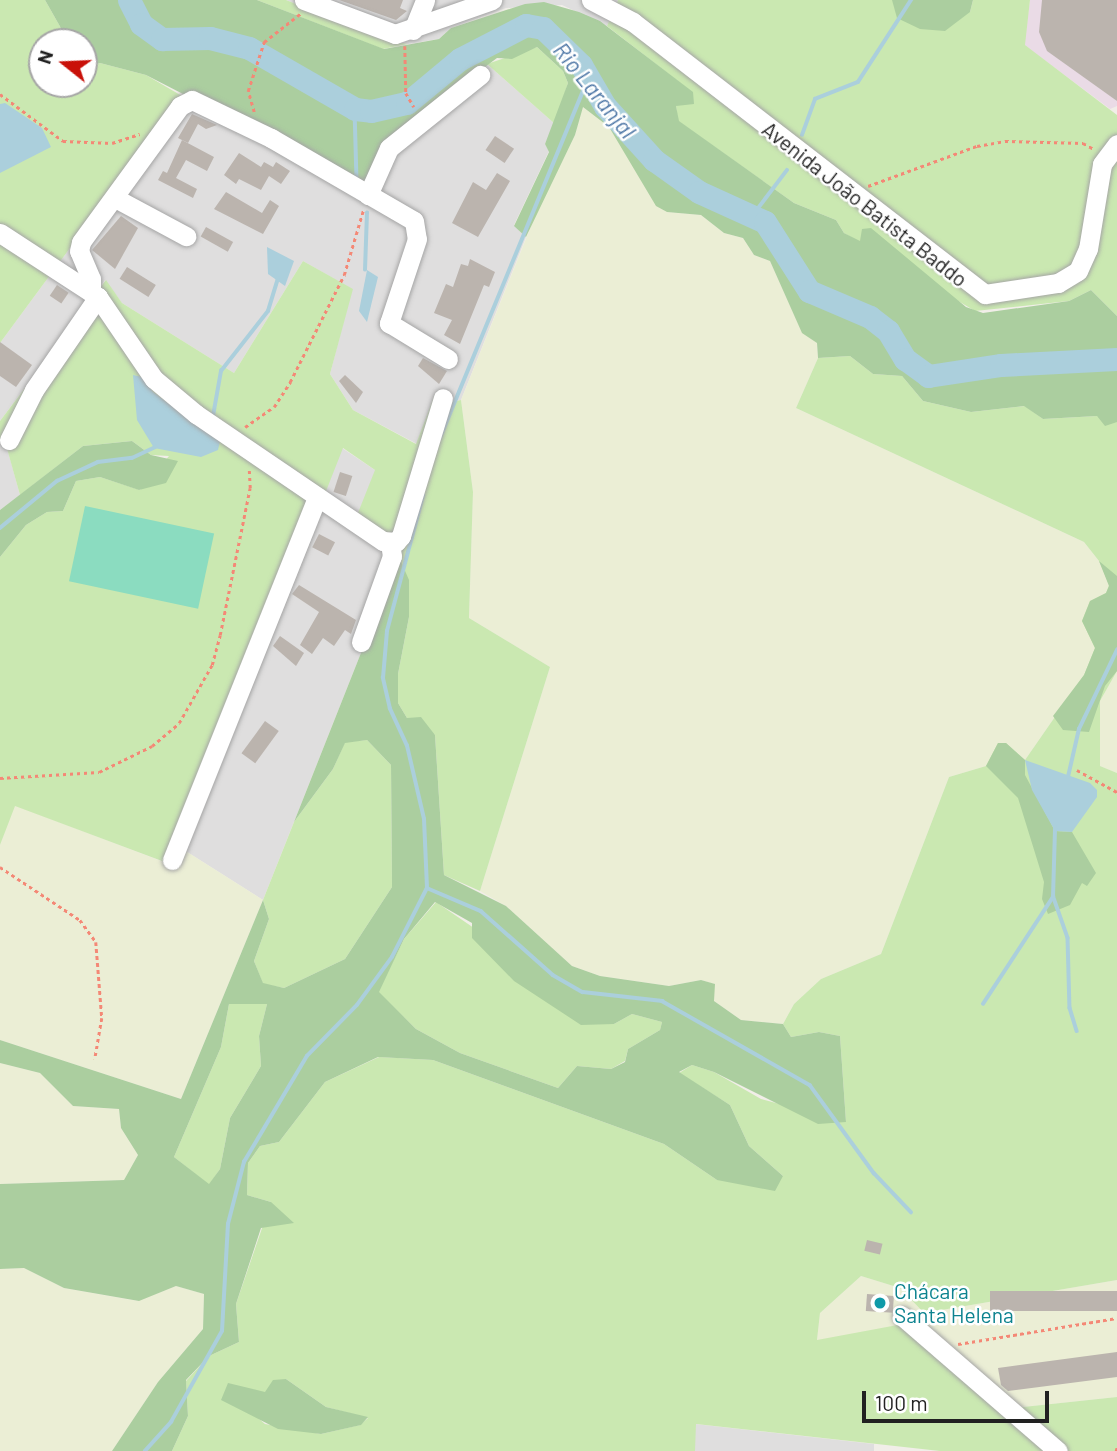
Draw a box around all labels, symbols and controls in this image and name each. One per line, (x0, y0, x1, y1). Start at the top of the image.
north arrow (28, 28, 98, 98)
water label: Rio Laranjal (548, 36, 642, 144)
text: N (32, 47, 57, 67)
street label: Avenida João Batista Baddo (757, 116, 973, 292)
place label: Chácara Santa Helena (894, 1278, 1014, 1328)
marker: Chácara Santa Helena (872, 1295, 888, 1311)
scale bar (865, 1378, 1052, 1422)
text: 100 m (875, 1390, 928, 1415)

